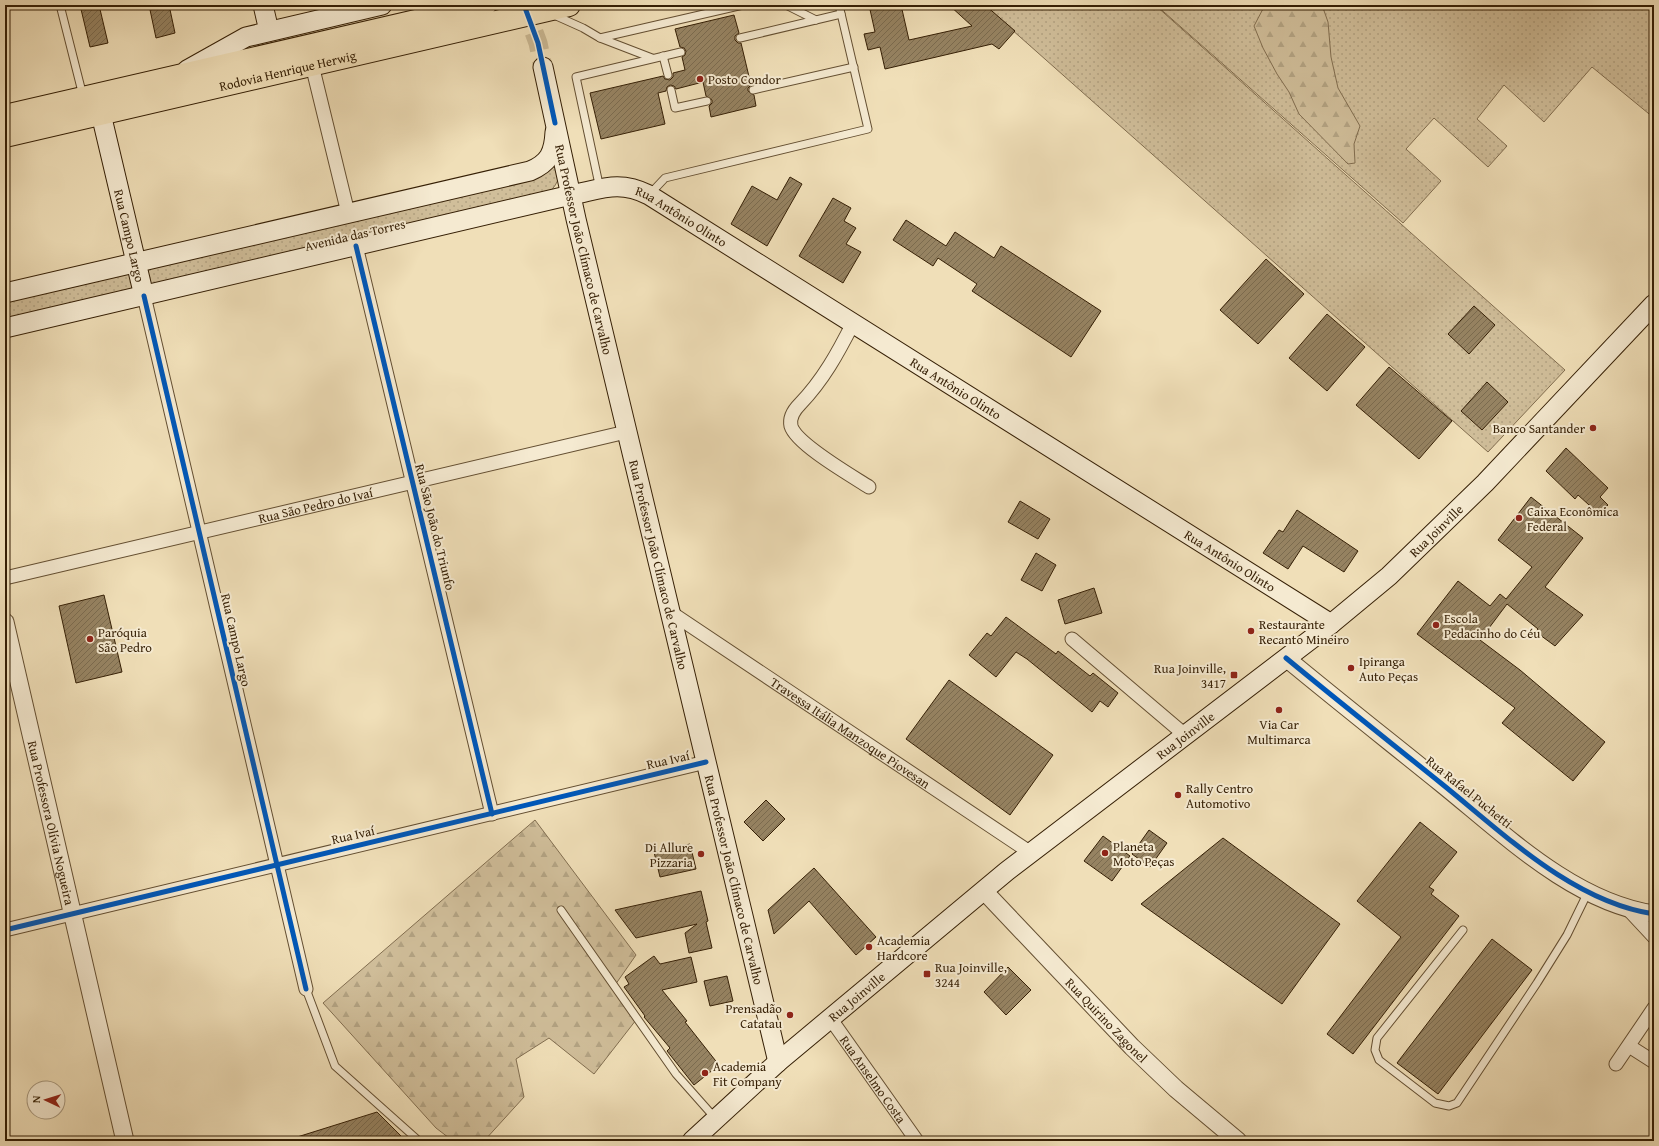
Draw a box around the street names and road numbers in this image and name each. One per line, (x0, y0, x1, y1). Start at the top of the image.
street label: Rodovia Henrique Herwig (217, 45, 358, 95)
street label: Rua Professor João Clímaco de Carvalho (551, 143, 618, 357)
street label: Rua Antônio Olinto (633, 181, 731, 251)
street label: Rua Campo Largo (110, 187, 150, 284)
street label: Avenida das Torres (303, 214, 407, 256)
street label: Rua Antônio Olinto (907, 352, 1005, 424)
street label: Rua Professor João Clímaco de Carvalho (625, 458, 693, 672)
street label: Rua São João do Triunfo (410, 462, 460, 593)
street label: Rua São Pedro do Ivaí (256, 482, 375, 528)
street label: Rua Joinville (1405, 500, 1467, 561)
street label: Rua Antônio Olinto (1181, 525, 1280, 596)
street label: Rua Campo Largo (216, 592, 256, 689)
street label: Travessa Itália Manzoque Piovesan (767, 672, 935, 793)
street label: Rua Joinville (1152, 707, 1218, 764)
street label: Rua Professora Olívia Nogueira (23, 739, 80, 908)
street label: Rua Ivaí (645, 746, 692, 774)
street label: Rua Rafael Puchetti (1422, 751, 1516, 833)
street label: Rua Professor João Clímaco de Carvalho (700, 773, 769, 987)
street label: Rua Ivaí (330, 821, 377, 849)
street label: Rua Joinville (824, 967, 889, 1026)
street label: Rua Quirino Zagonel (1061, 973, 1152, 1067)
street label: Rua Anselmo Costa (836, 1032, 911, 1128)

